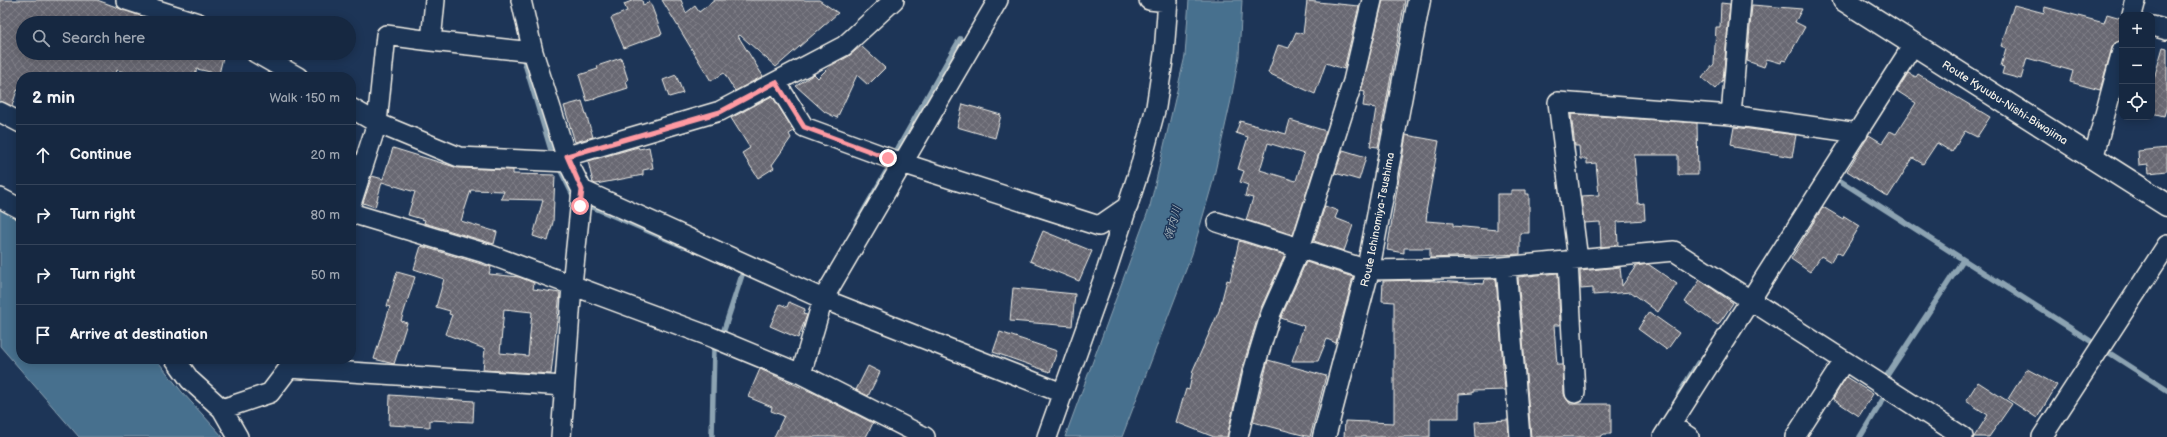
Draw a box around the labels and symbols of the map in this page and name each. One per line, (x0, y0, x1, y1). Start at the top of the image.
street label: Route Kyuubu-Nishi-Biwajima (1940, 58, 2071, 147)
route end (879, 149, 897, 167)
street label: Route Ichinomiya-Tsushima (1357, 151, 1397, 288)
route start (571, 197, 589, 215)
water label: 領内川 (1161, 204, 1185, 242)

